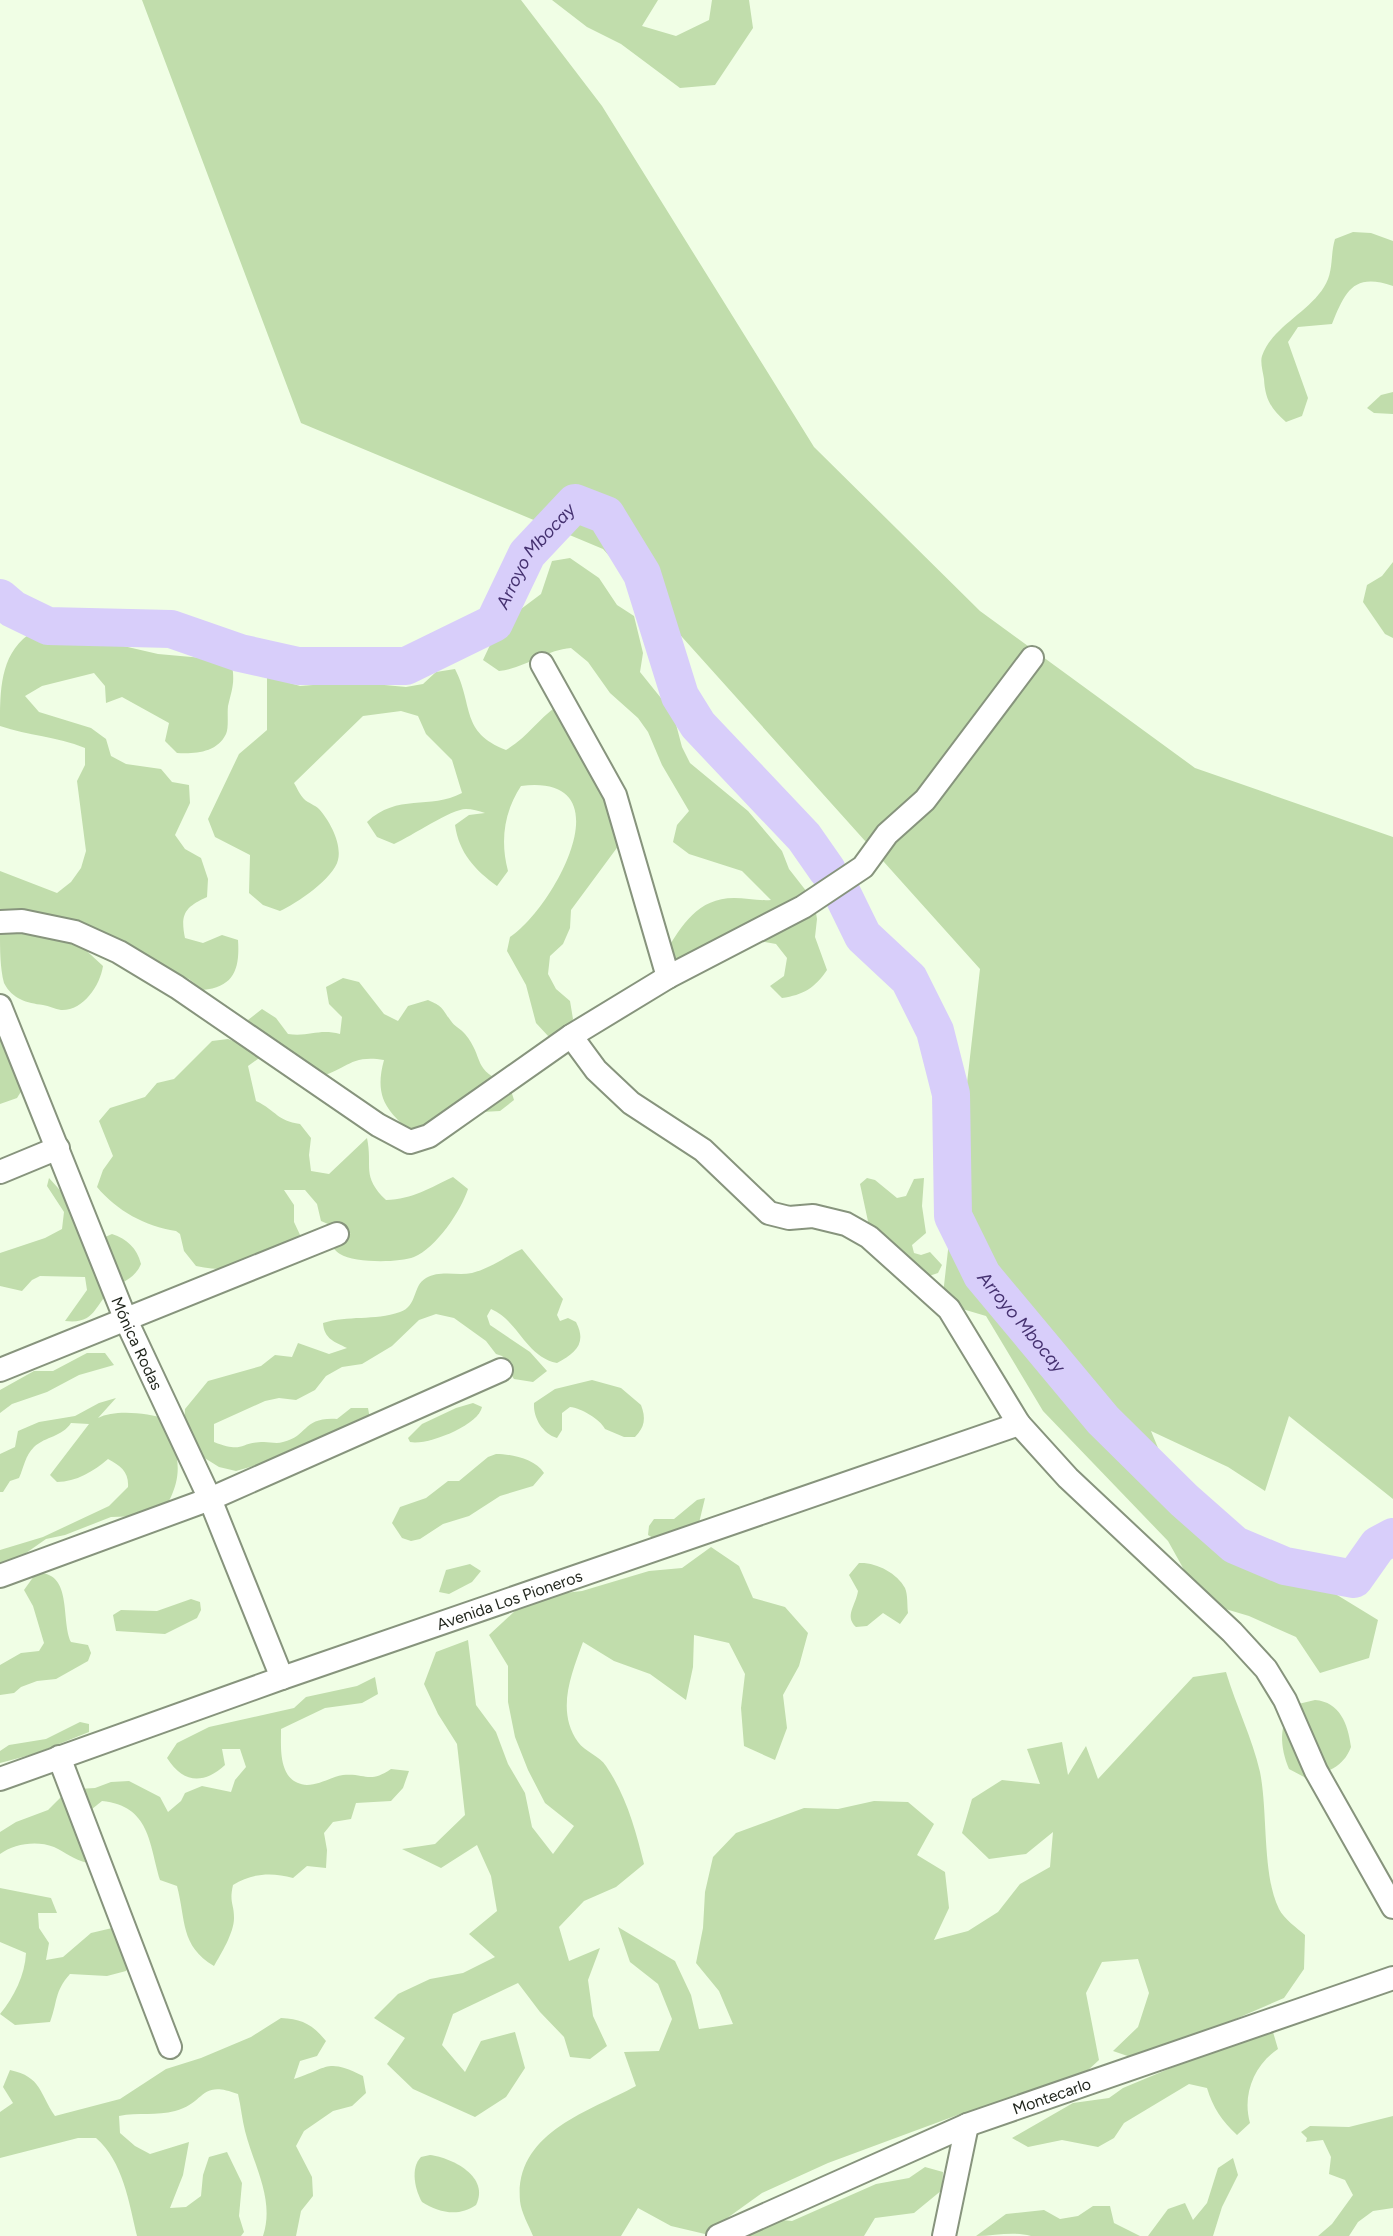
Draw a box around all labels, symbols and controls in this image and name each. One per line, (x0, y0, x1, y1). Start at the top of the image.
water label: Arroyo Mbocay (491, 498, 581, 613)
water label: Arroyo Mbocay (972, 1266, 1071, 1379)
street label: Mónica Rodas (108, 1294, 167, 1393)
street label: Avenida Los Pioneros (434, 1566, 585, 1634)
street label: Montecarlo (1010, 2074, 1093, 2118)

